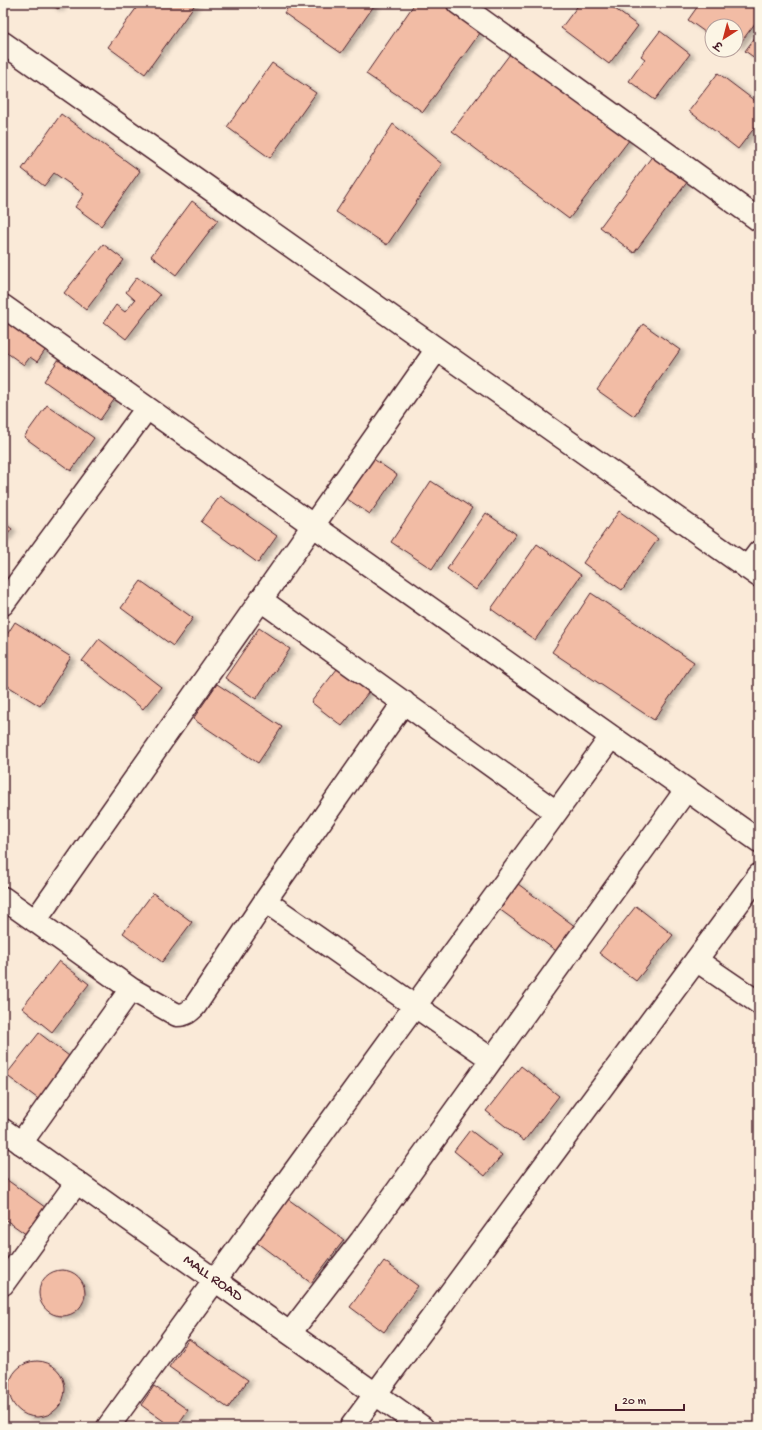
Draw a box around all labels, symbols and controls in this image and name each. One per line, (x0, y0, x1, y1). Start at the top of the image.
north arrow (704, 18, 744, 58)
text: उ (711, 36, 727, 53)
street label: MALL ROAD (179, 1251, 246, 1306)
scale bar (616, 1386, 684, 1412)
text: 20 m (622, 1395, 647, 1409)

